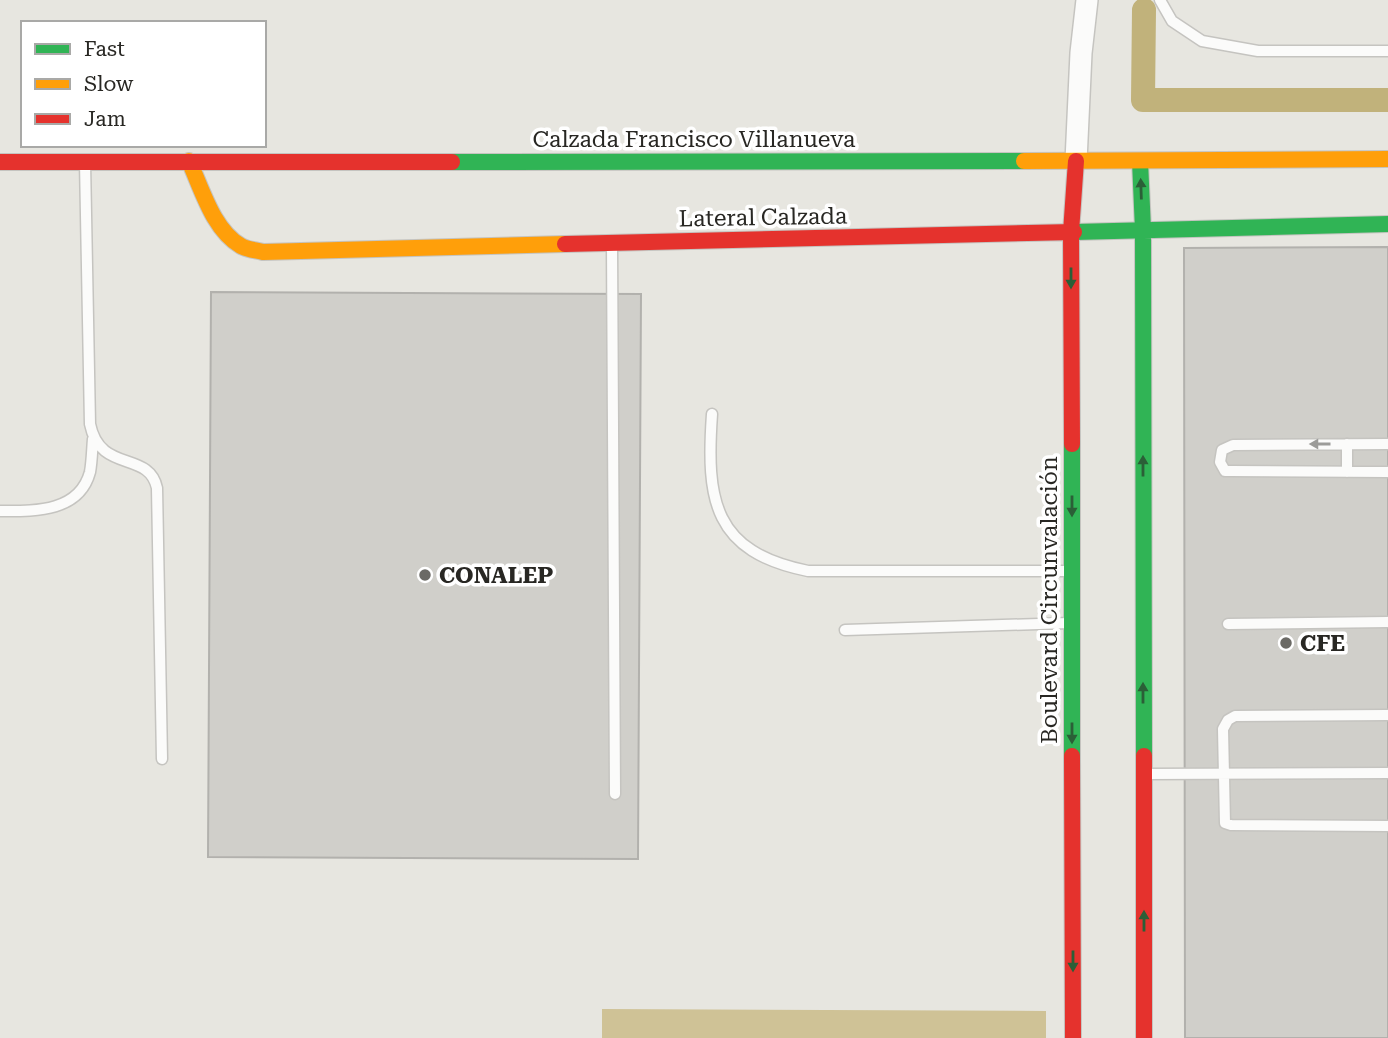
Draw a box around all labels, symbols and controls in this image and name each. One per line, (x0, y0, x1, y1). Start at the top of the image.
legend (21, 21, 266, 147)
text: Fast (84, 37, 125, 61)
text: Slow (84, 72, 134, 96)
text: Jam (84, 107, 126, 131)
street label: Calzada Francisco Villanueva (533, 126, 856, 153)
one-way arrow (1136, 178, 1147, 200)
street label: Lateral Calzada (678, 203, 848, 232)
one-way arrow (1065, 268, 1077, 290)
one-way arrow (1309, 438, 1331, 450)
one-way arrow (1137, 455, 1149, 477)
street label: Boulevard Circunvalación (1036, 456, 1063, 744)
one-way arrow (1066, 495, 1078, 517)
place label: CONALEP (439, 562, 553, 589)
marker: CONALEP (417, 567, 433, 583)
place label: CFE (1300, 630, 1345, 657)
marker: CFE (1278, 635, 1294, 651)
one-way arrow (1137, 682, 1149, 704)
one-way arrow (1067, 723, 1078, 745)
one-way arrow (1138, 910, 1150, 932)
one-way arrow (1067, 950, 1079, 972)

